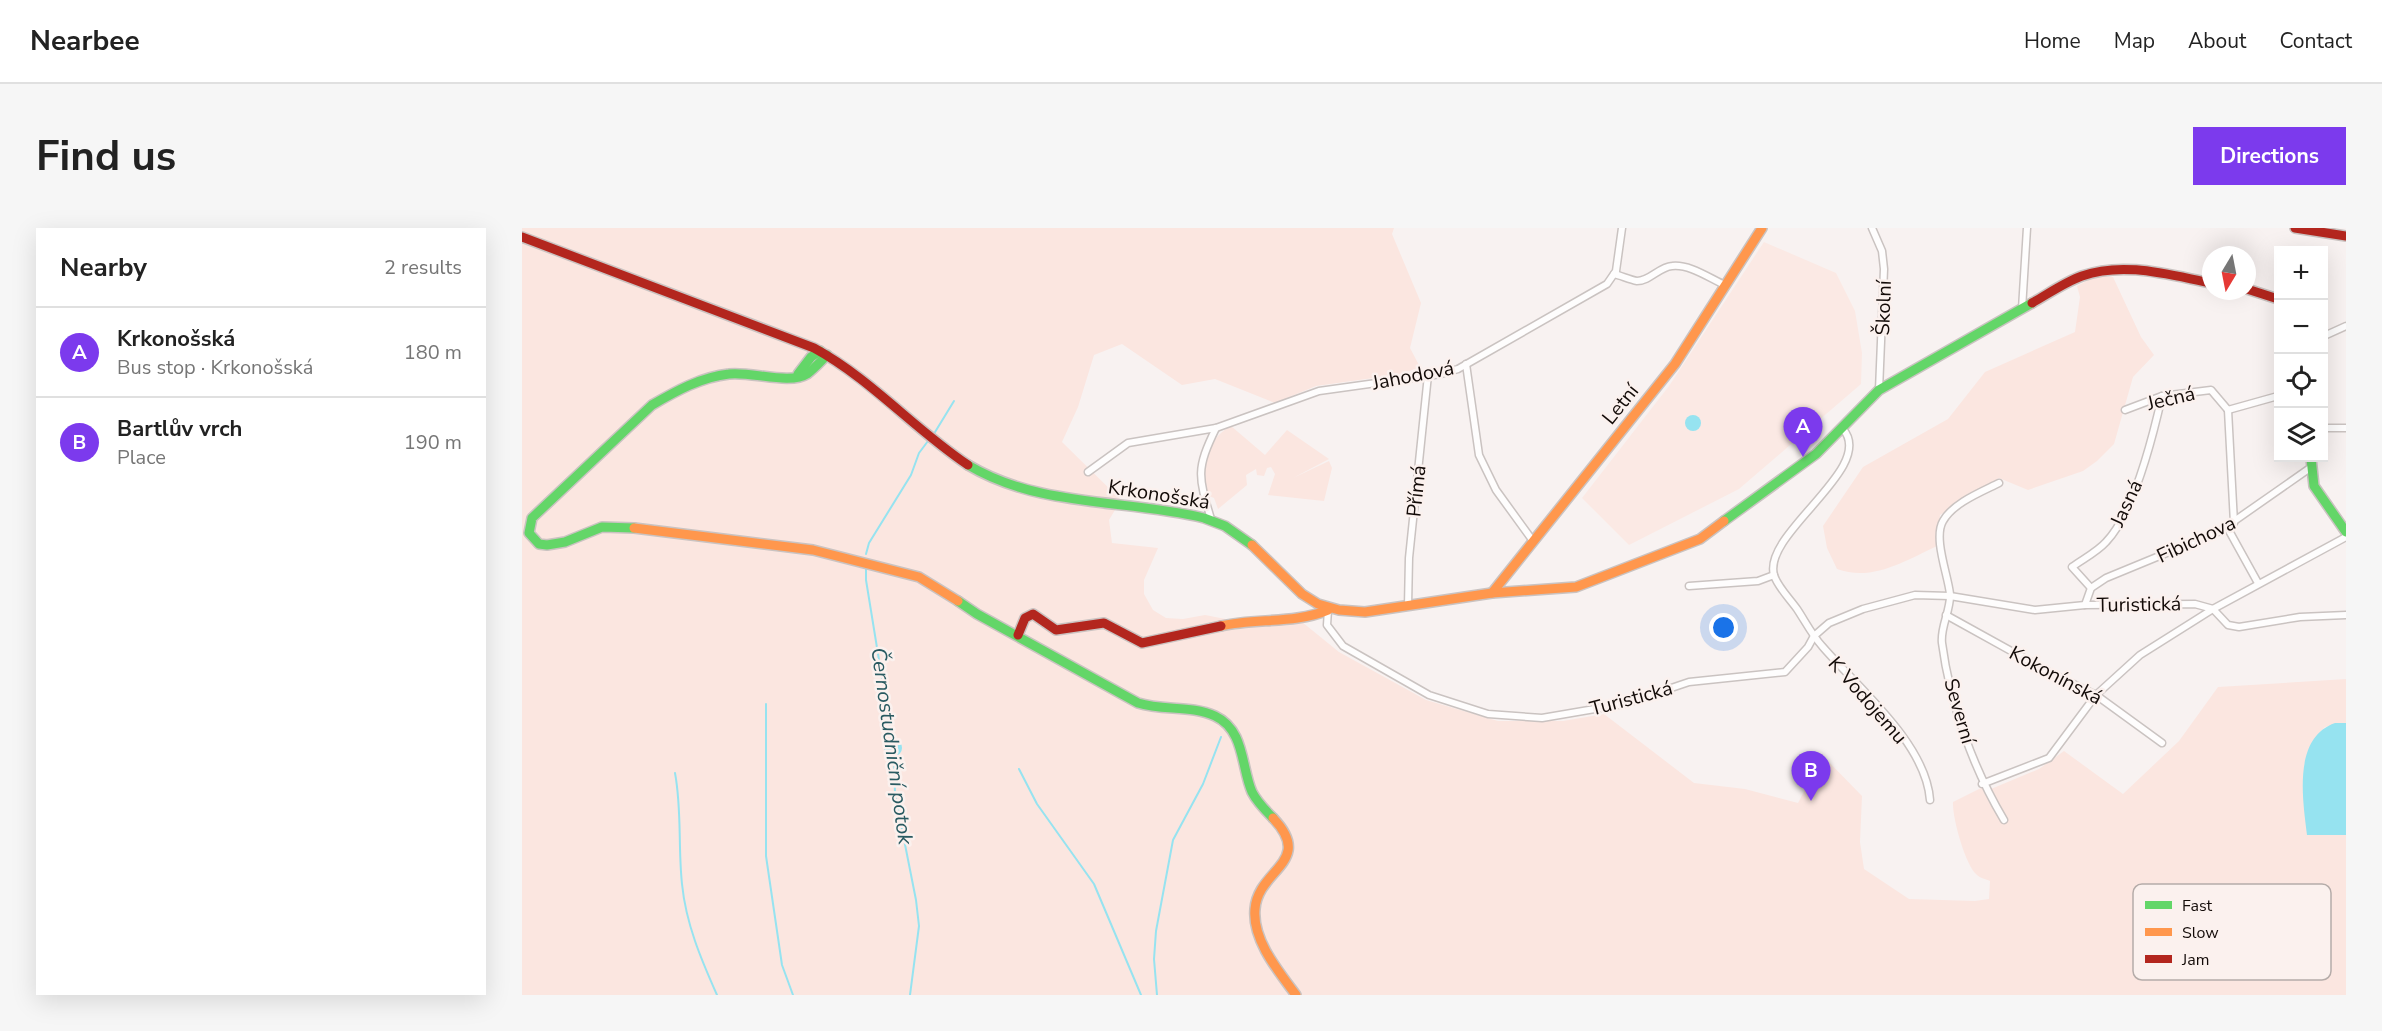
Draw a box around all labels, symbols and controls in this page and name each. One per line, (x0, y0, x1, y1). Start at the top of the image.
text: Nearbee (30, 22, 140, 60)
text: Home (2024, 27, 2081, 55)
text: Map (2114, 27, 2155, 55)
text: About (2188, 27, 2246, 55)
text: Contact (2279, 27, 2352, 55)
button: Directions (2193, 127, 2346, 185)
text: Find us (36, 128, 176, 185)
north arrow (2202, 246, 2256, 300)
map controls (2274, 246, 2328, 462)
button: + (2274, 246, 2328, 300)
text: Nearby (60, 250, 147, 285)
text: 2 results (384, 254, 462, 281)
street label: Školní (1869, 279, 1898, 336)
button: − (2274, 300, 2328, 354)
text: Krkonošská (117, 324, 235, 354)
text: A (72, 339, 87, 366)
text: 180 m (404, 339, 462, 366)
text: Bus stop · Krkonošská (117, 354, 313, 381)
street label: Jahodová (1369, 354, 1456, 397)
button: locate (2274, 354, 2328, 408)
street label: Letní (1596, 378, 1646, 430)
street label: Ječná (2144, 380, 2198, 417)
pin: A (1784, 408, 1822, 457)
button: layers (2274, 408, 2328, 462)
text: Bartlův vrch (117, 414, 242, 444)
text: B (73, 429, 86, 456)
text: 190 m (404, 429, 462, 456)
text: Place (117, 444, 166, 471)
street label: Přímá (1400, 464, 1433, 518)
street label: Krkonošská (1106, 473, 1212, 516)
street label: Jasná (2104, 475, 2149, 532)
street label: Fibichova (2152, 509, 2240, 569)
street label: Turistická (2097, 590, 2182, 619)
your location (1709, 613, 1738, 642)
street label: Kokonínská (2005, 640, 2107, 711)
water label: Černostudniční potok (864, 646, 920, 847)
street label: K Vodojemu (1822, 651, 1913, 750)
street label: Turistická (1587, 675, 1675, 722)
street label: Severní (1937, 675, 1982, 748)
pin: B (1792, 752, 1830, 801)
legend (2133, 884, 2331, 980)
text: Fast (2182, 895, 2213, 917)
text: Slow (2182, 922, 2219, 944)
text: Jam (2181, 949, 2209, 971)

